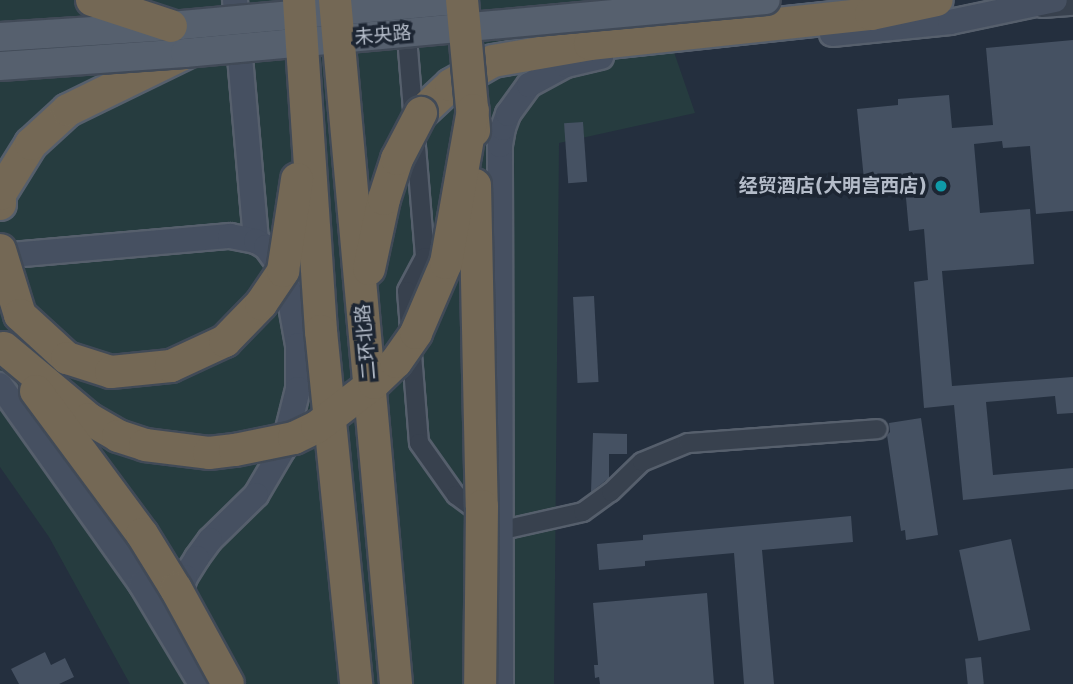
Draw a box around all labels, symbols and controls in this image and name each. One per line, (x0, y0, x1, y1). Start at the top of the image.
street label: 未央路 (354, 21, 412, 49)
place label: 经贸酒店(大明宫西店) (739, 175, 927, 197)
marker: 经贸酒店(大明宫西店) (933, 178, 949, 194)
street label: 二环北路 (351, 303, 381, 381)

